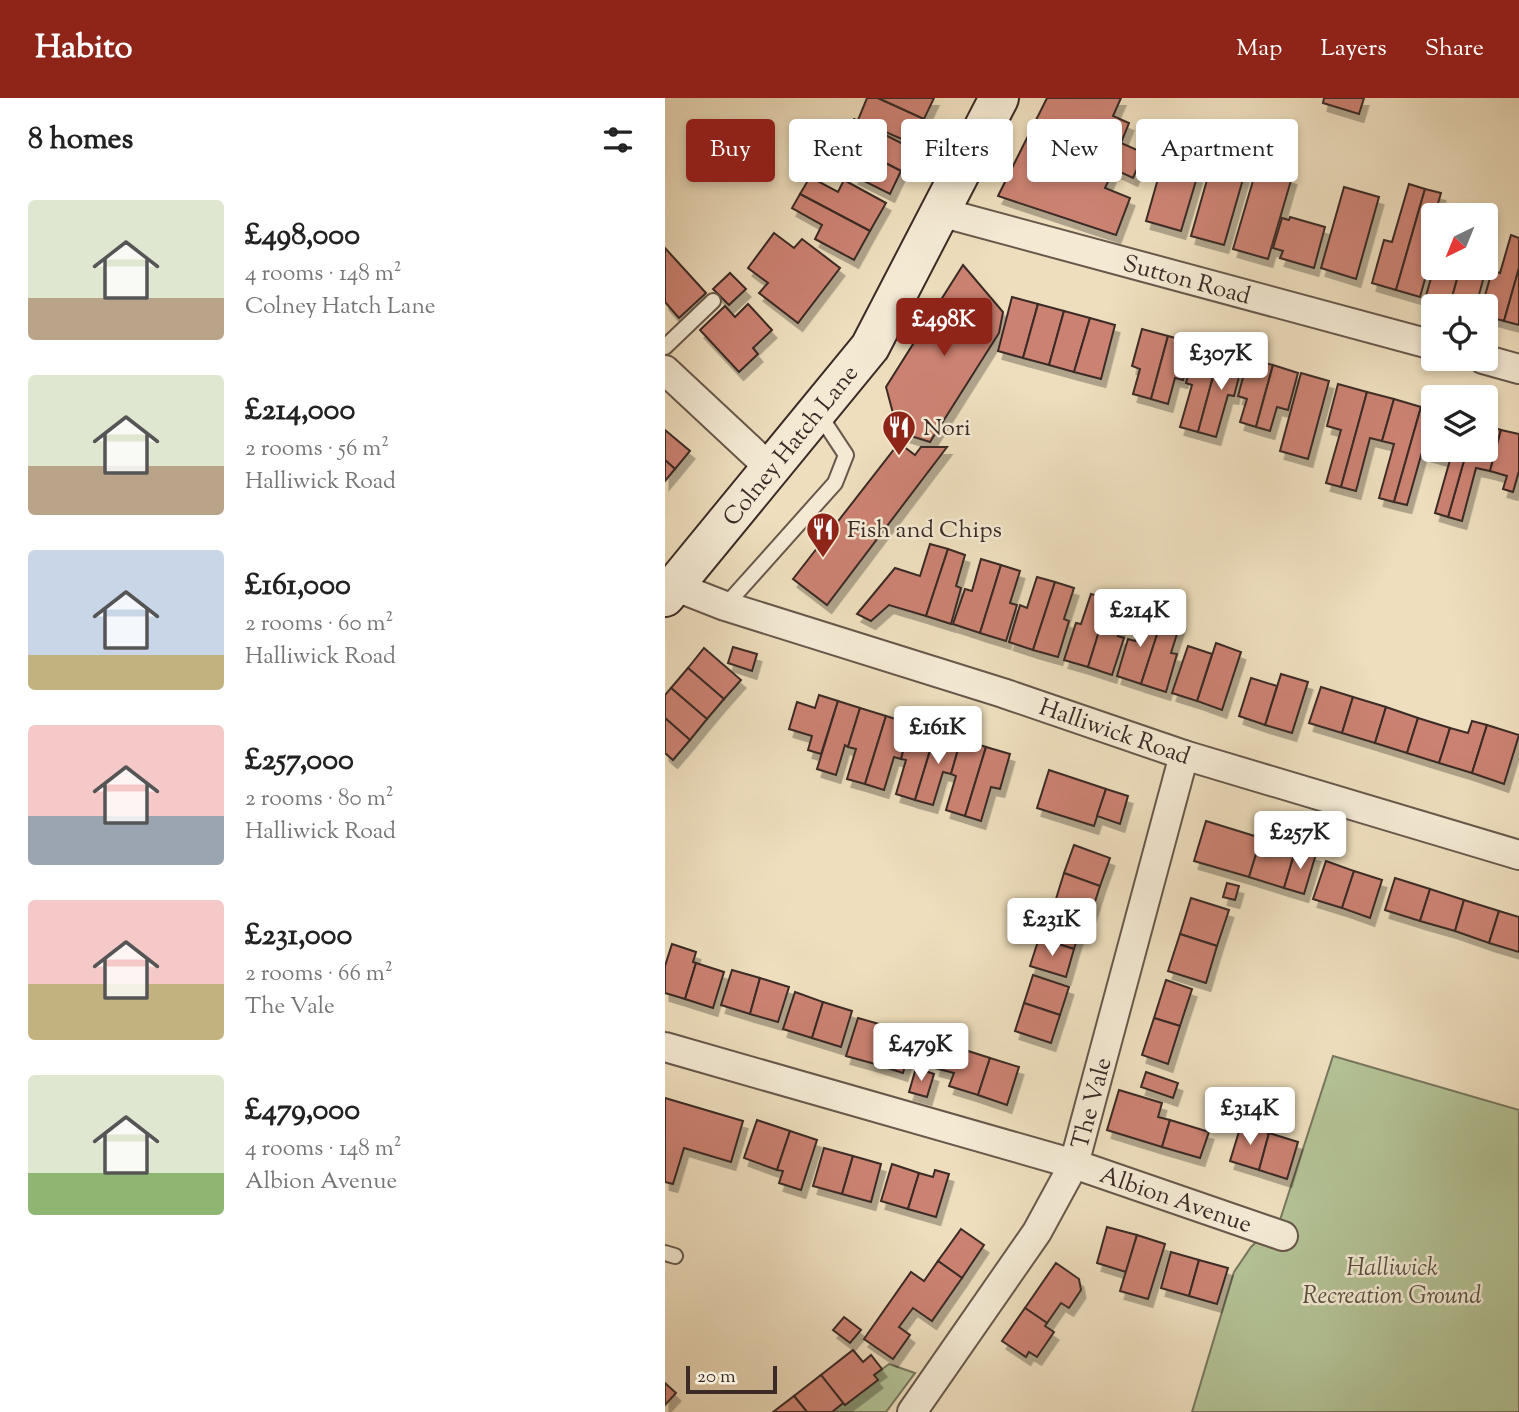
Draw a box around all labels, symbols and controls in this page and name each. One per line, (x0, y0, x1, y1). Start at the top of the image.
text: Habito (35, 25, 133, 73)
text: Map (1236, 32, 1282, 66)
text: Layers (1320, 32, 1387, 66)
text: Share (1425, 32, 1484, 66)
text: 8 homes (28, 119, 133, 162)
chip: Buy (686, 119, 775, 182)
chip: Rent (789, 119, 887, 182)
chip: Filters (901, 119, 1013, 182)
chip: New (1027, 119, 1122, 182)
chip: Apartment (1136, 119, 1298, 182)
icon: filters (599, 121, 637, 159)
north arrow (1421, 203, 1498, 280)
map controls (1421, 203, 1498, 462)
text: £498,000 (245, 215, 360, 258)
icon: home (84, 228, 168, 312)
street label: Sutton Road (1119, 248, 1255, 314)
text: 4 rooms · 148 m² (245, 258, 402, 291)
text: Colney Hatch Lane (245, 291, 436, 324)
button: locate (1421, 294, 1498, 371)
pin: £498K (895, 299, 993, 358)
text: £498K (912, 304, 976, 337)
pin: £307K (1172, 332, 1270, 392)
text: £307K (1190, 338, 1252, 371)
street label: Colney Hatch Lane (716, 358, 867, 534)
button: layers (1421, 385, 1498, 462)
text: £214,000 (245, 390, 355, 433)
icon: home (84, 403, 168, 487)
restaurant icon: Nori (880, 408, 918, 457)
place label: Nori (923, 412, 971, 446)
text: 2 rooms · 56 m² (245, 433, 389, 466)
text: Halliwick Road (245, 466, 396, 499)
restaurant icon: Fish and Chips (804, 510, 842, 559)
place label: Fish and Chips (847, 514, 1002, 548)
text: £161,000 (245, 565, 351, 608)
icon: home (84, 578, 168, 662)
pin: £214K (1091, 589, 1189, 649)
text: £214K (1110, 595, 1170, 628)
text: 2 rooms · 60 m² (245, 608, 393, 641)
text: Halliwick Road (245, 641, 396, 674)
street label: Halliwick Road (1034, 691, 1195, 775)
pin: £161K (889, 706, 987, 766)
text: £161K (910, 712, 966, 745)
text: £257,000 (245, 740, 354, 783)
icon: home (84, 753, 168, 837)
text: 2 rooms · 80 m² (245, 783, 393, 816)
pin: £257K (1251, 812, 1349, 871)
text: Halliwick Road (245, 816, 396, 849)
text: £257K (1270, 817, 1330, 850)
pin: £231K (1003, 898, 1101, 958)
text: £231K (1023, 904, 1081, 937)
text: £231,000 (245, 915, 352, 958)
icon: home (84, 928, 168, 1012)
text: 2 rooms · 66 m² (245, 958, 393, 991)
text: The Vale (245, 991, 335, 1024)
pin: £479K (872, 1024, 970, 1083)
text: £479K (889, 1029, 953, 1062)
street label: The Vale (1064, 1054, 1121, 1153)
pin: £314K (1201, 1088, 1299, 1147)
text: £479,000 (245, 1090, 360, 1133)
text: £314K (1221, 1093, 1279, 1126)
icon: home (84, 1103, 168, 1187)
text: 4 rooms · 148 m² (245, 1133, 402, 1166)
street label: Albion Avenue (1095, 1159, 1256, 1243)
text: Albion Avenue (245, 1166, 397, 1199)
park label: Halliwick Recreation Ground (1303, 1252, 1482, 1314)
scale bar (686, 1363, 777, 1395)
text: 20 m (697, 1364, 736, 1391)

